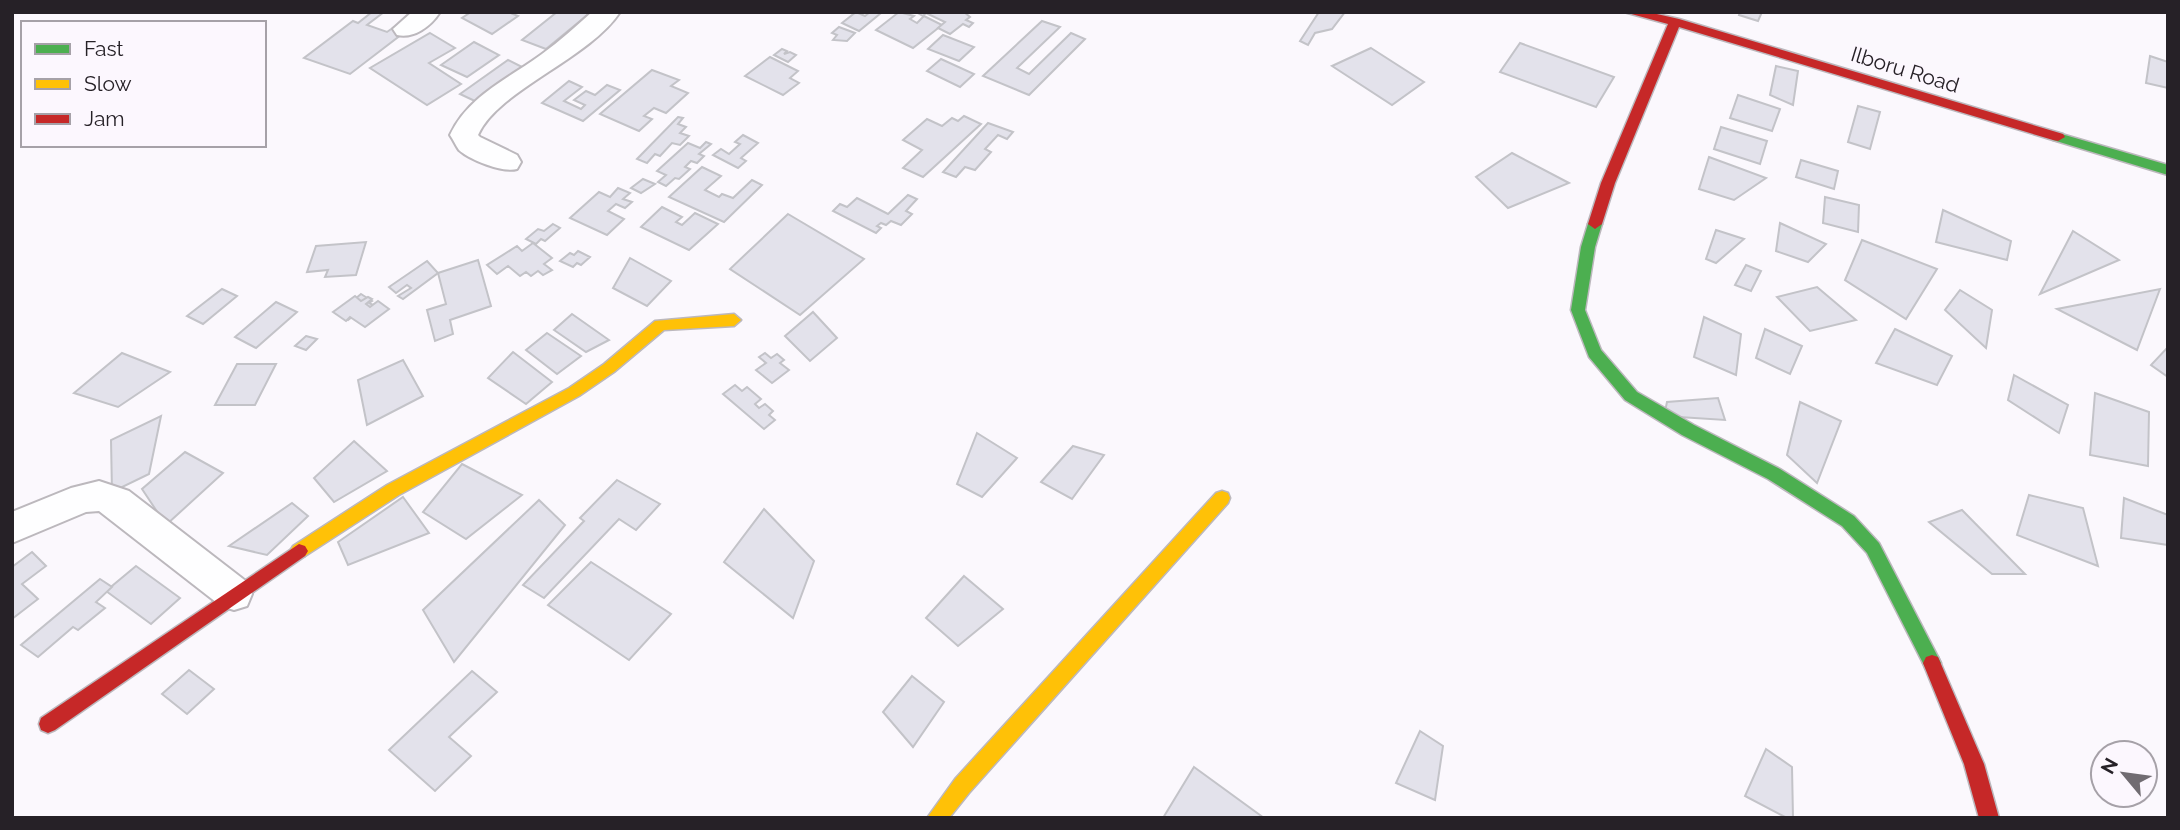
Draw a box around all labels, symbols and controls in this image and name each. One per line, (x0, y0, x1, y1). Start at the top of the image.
legend (21, 21, 266, 147)
text: Fast (84, 36, 124, 61)
street label: Ilboru Road (1848, 41, 1962, 98)
text: Slow (84, 71, 132, 96)
text: Jam (84, 106, 125, 131)
north arrow (2089, 739, 2159, 809)
text: N (2096, 754, 2122, 777)

